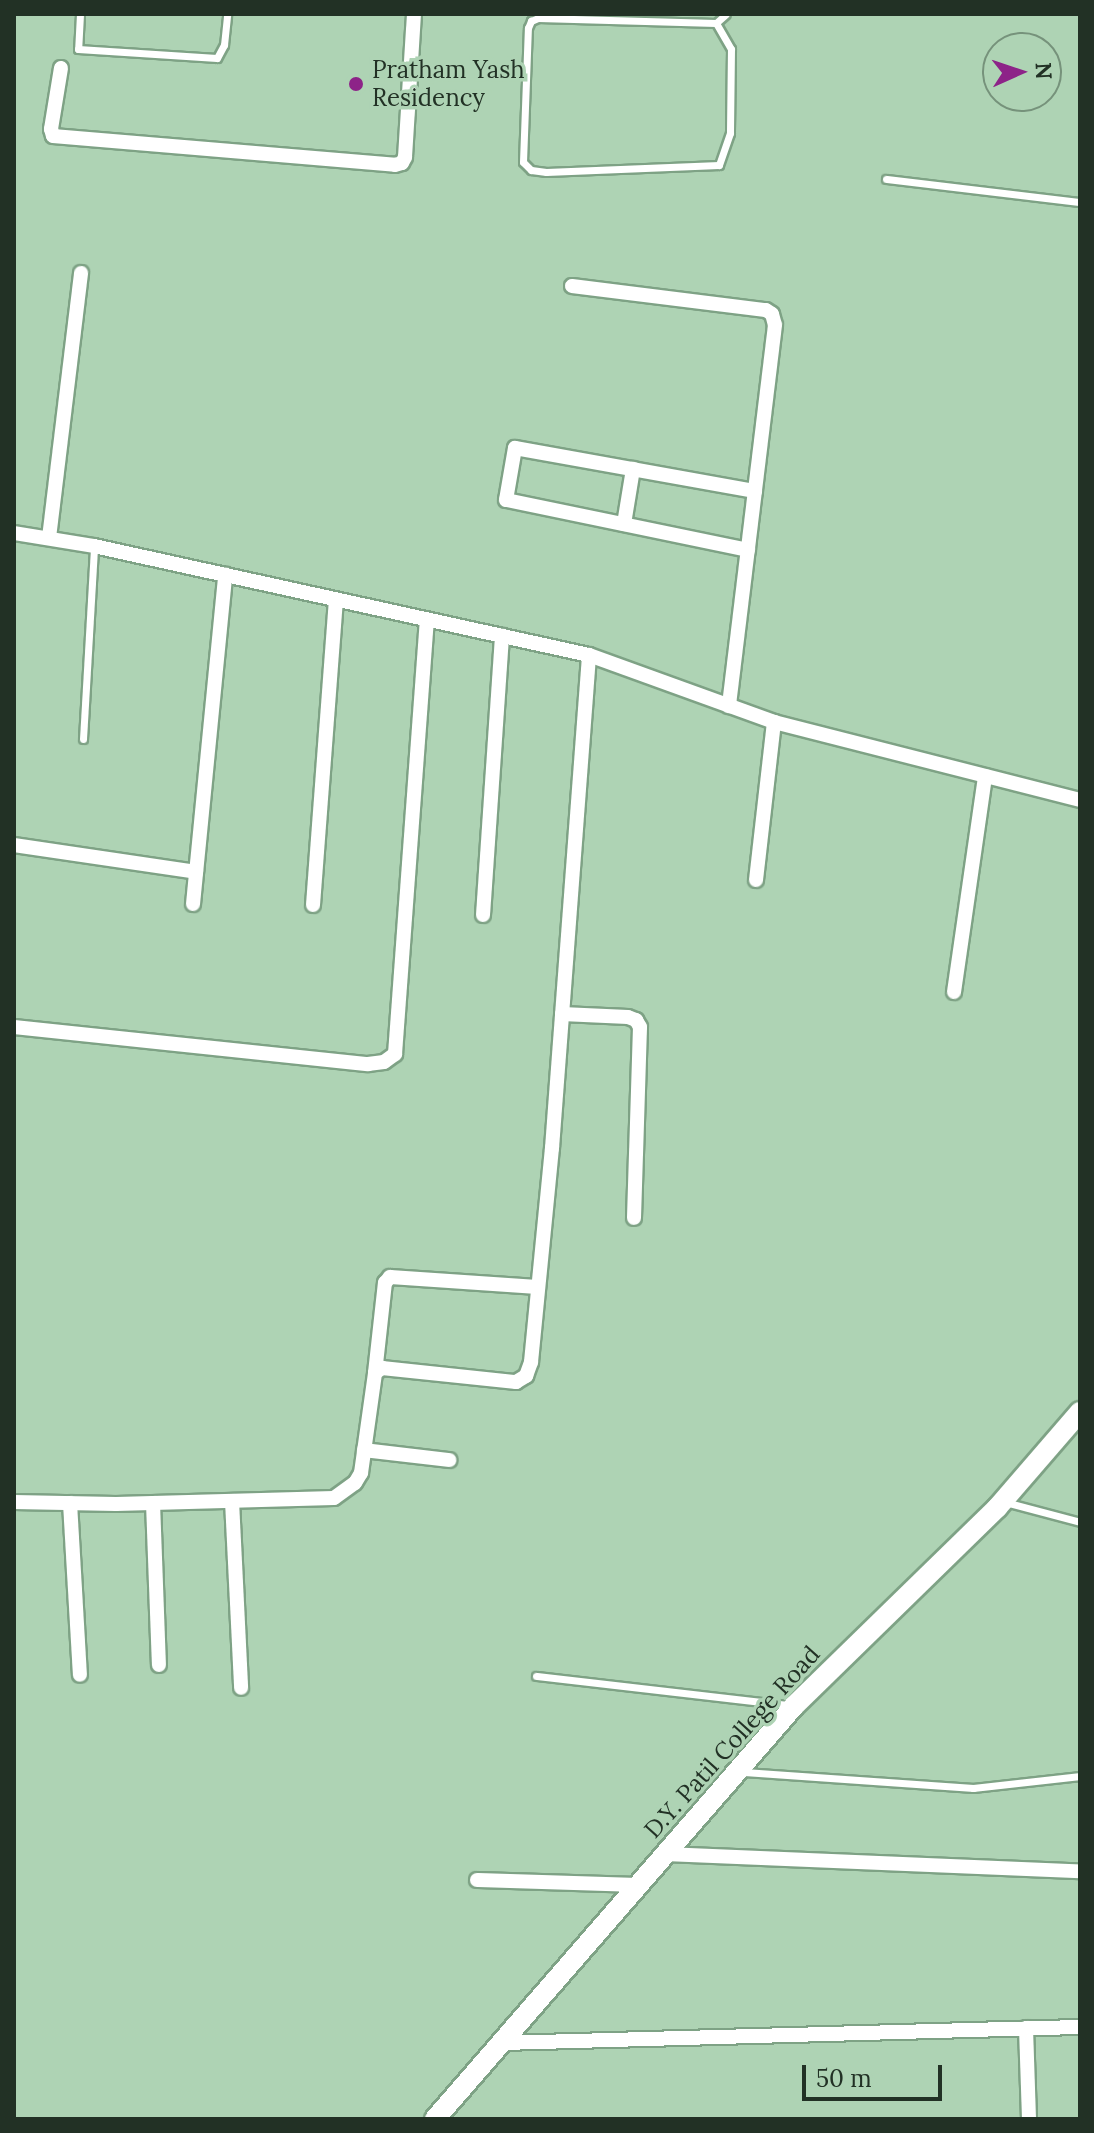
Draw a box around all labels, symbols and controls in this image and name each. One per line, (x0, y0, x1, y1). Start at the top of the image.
north arrow (982, 32, 1062, 112)
place label: Pratham Yash Residency (372, 56, 525, 112)
text: N (1030, 62, 1058, 80)
marker: Pratham Yash Residency (347, 75, 365, 93)
street label: D.Y. Patil College Road (638, 1640, 826, 1844)
scale bar (806, 2049, 946, 2099)
text: 50 m (816, 2063, 872, 2094)

